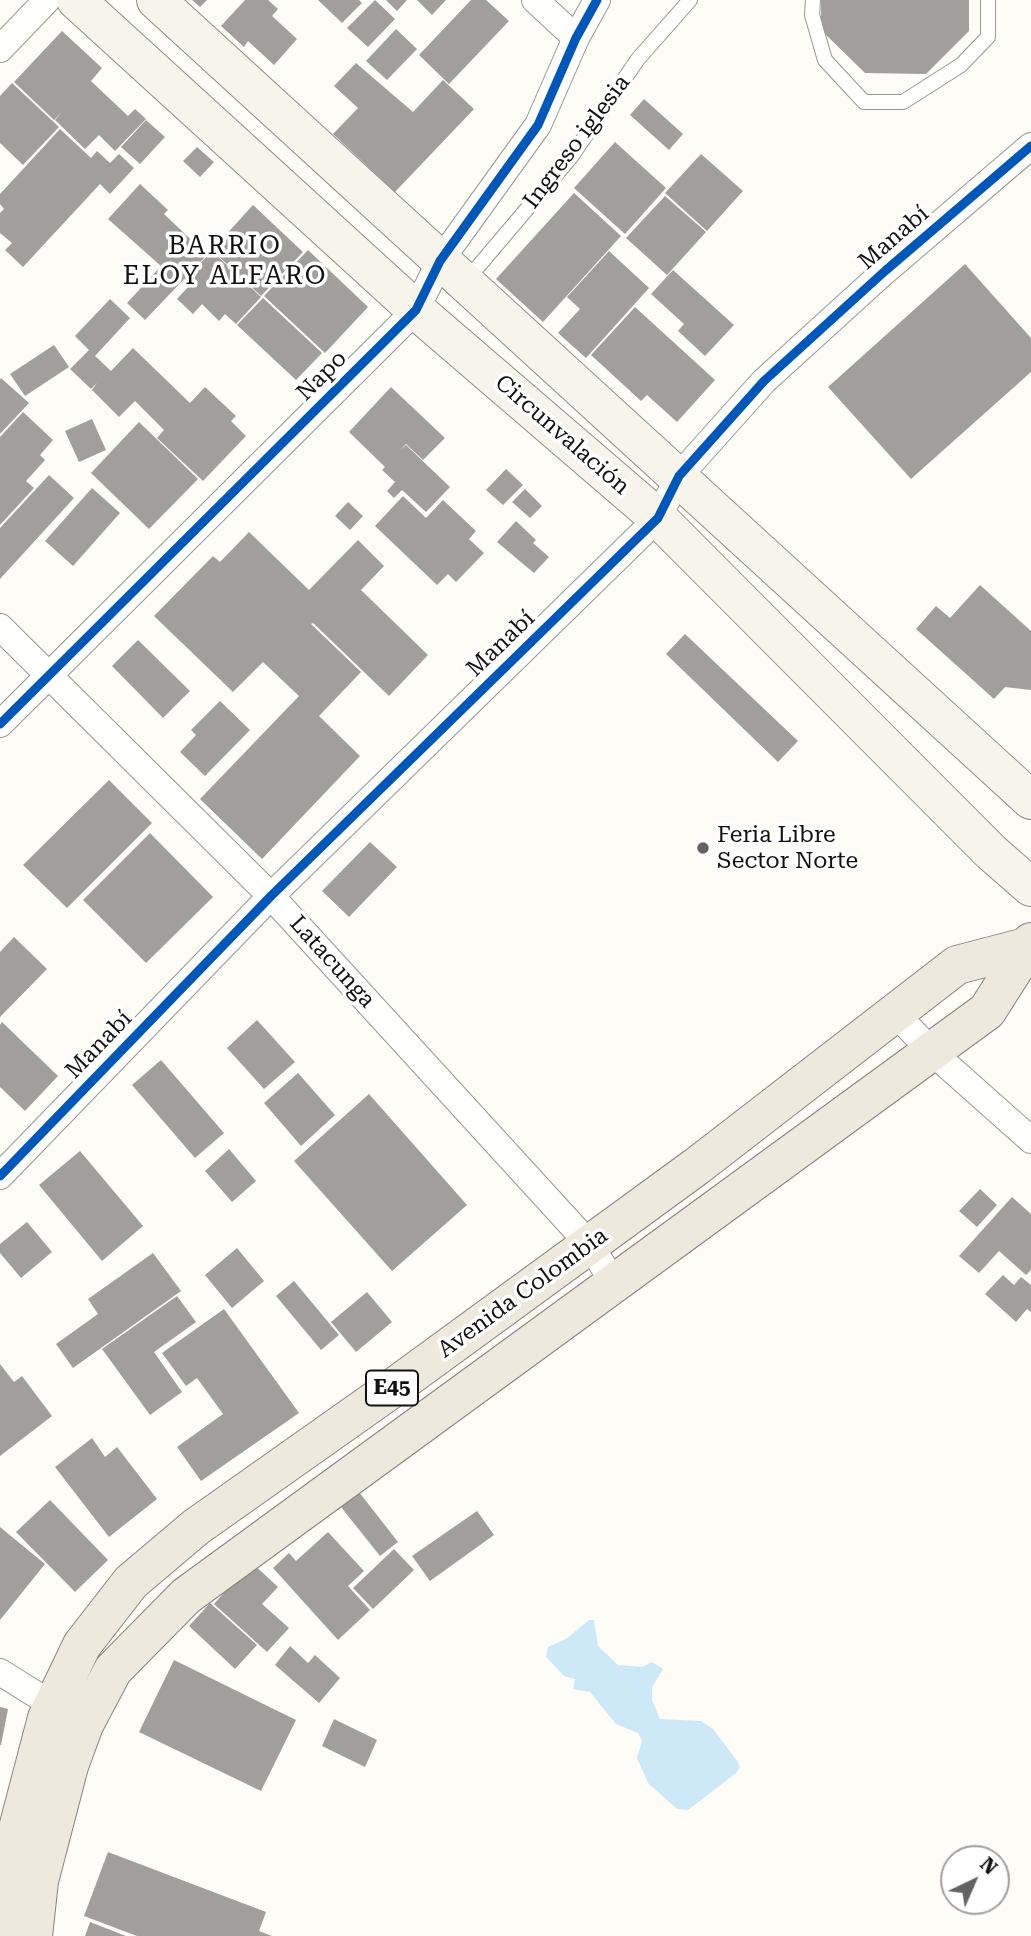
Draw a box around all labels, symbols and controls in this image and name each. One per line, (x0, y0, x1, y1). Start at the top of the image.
street label: Ingreso iglesia (518, 70, 636, 214)
street label: Manabí (853, 200, 935, 276)
district label: BARRIO ELOY ALFARO (124, 230, 326, 292)
street label: Napo (291, 345, 353, 407)
street label: Circunvalación (489, 369, 635, 501)
street label: Manabí (461, 605, 541, 683)
place label: Feria Libre Sector Norte (717, 821, 858, 875)
marker: Feria Libre Sector Norte (695, 840, 711, 856)
street label: Latacunga (283, 910, 381, 1014)
street label: Manabí (60, 1005, 138, 1085)
street label: Avenida Colombia (433, 1222, 613, 1364)
road number: E45 (366, 1370, 418, 1406)
north arrow (940, 1845, 1010, 1915)
text: N (975, 1853, 1002, 1879)

